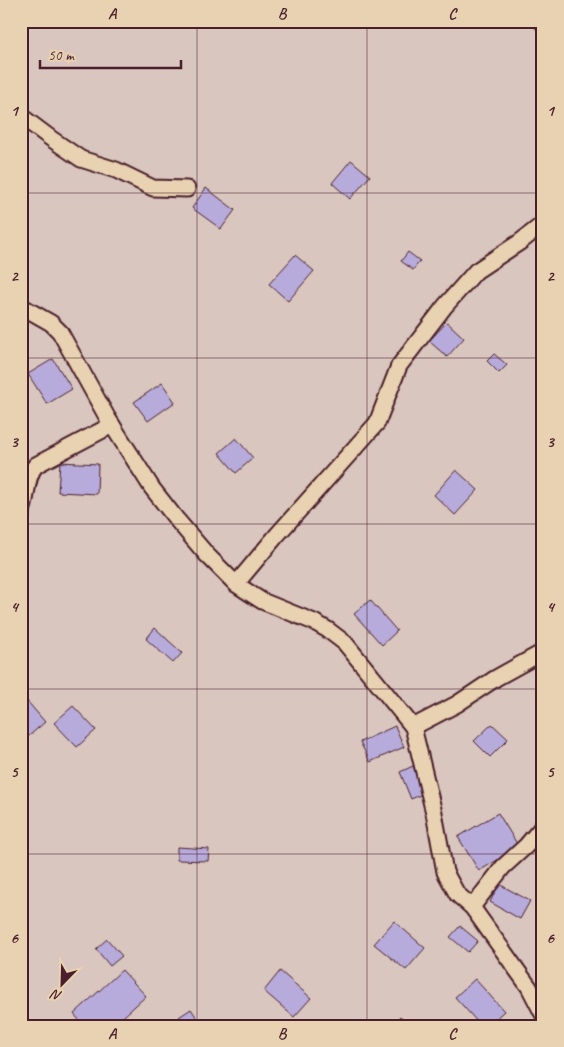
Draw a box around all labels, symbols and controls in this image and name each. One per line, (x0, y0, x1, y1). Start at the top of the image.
text: A (108, 4, 118, 24)
text: B (278, 4, 288, 24)
text: C (448, 4, 458, 24)
scale bar (40, 38, 181, 70)
text: 50 m (48, 46, 75, 65)
text: 1 (10, 101, 19, 121)
text: 1 (546, 101, 555, 121)
text: 2 (10, 266, 19, 286)
text: 2 (546, 266, 555, 286)
text: 3 (10, 432, 19, 452)
text: 3 (546, 432, 555, 452)
text: 4 (10, 597, 19, 617)
text: 4 (546, 597, 555, 617)
text: 5 (11, 762, 20, 782)
text: 5 (547, 762, 556, 782)
text: 6 (10, 928, 19, 948)
text: 6 (546, 928, 555, 948)
north arrow (38, 960, 88, 1010)
text: N (48, 985, 64, 1005)
text: A (108, 1024, 118, 1044)
text: B (278, 1024, 288, 1044)
text: C (448, 1024, 458, 1044)

